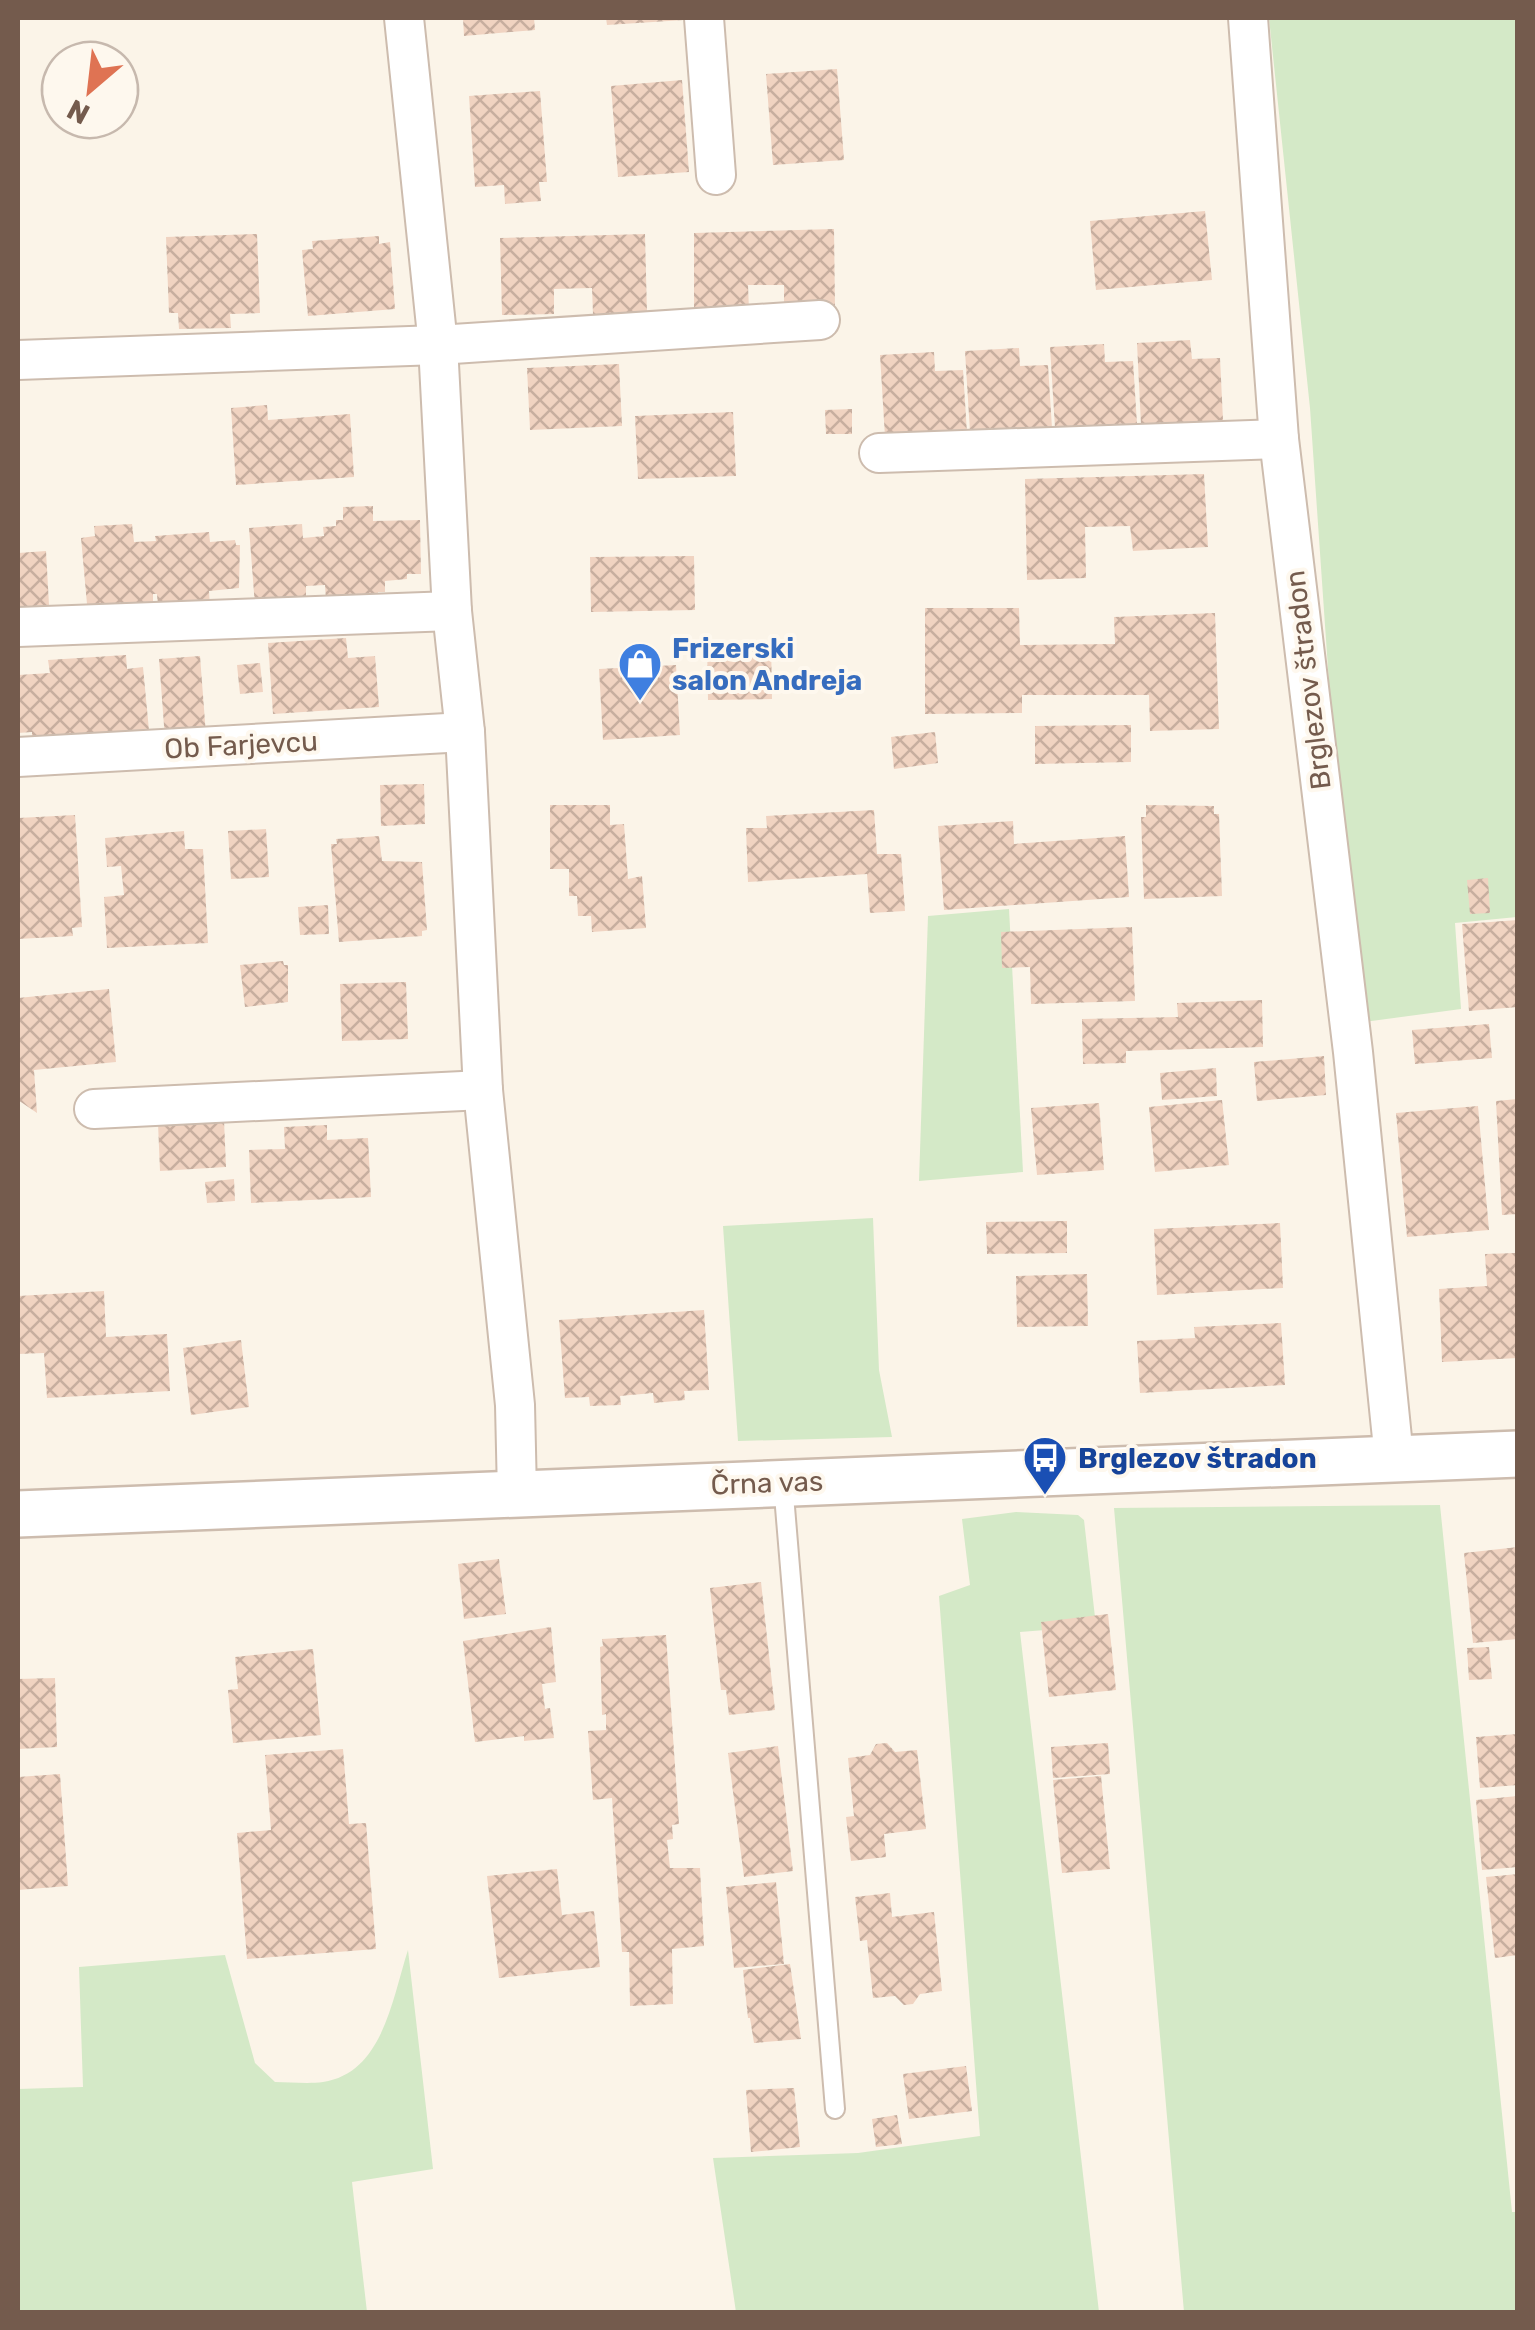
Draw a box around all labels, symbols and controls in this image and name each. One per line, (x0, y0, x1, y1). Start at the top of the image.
north arrow (40, 40, 140, 140)
text: N (62, 92, 95, 131)
street label: Brglezov štradon (1278, 569, 1338, 791)
place label: Frizerski salon Andreja (672, 632, 862, 697)
shop icon: Frizerski salon Andreja (617, 641, 663, 702)
street label: Ob Farjevcu (163, 725, 319, 765)
bus stop icon: Brglezov štradon (1022, 1435, 1068, 1496)
place label: Brglezov štradon (1078, 1442, 1317, 1475)
street label: Črna vas (710, 1465, 824, 1501)

